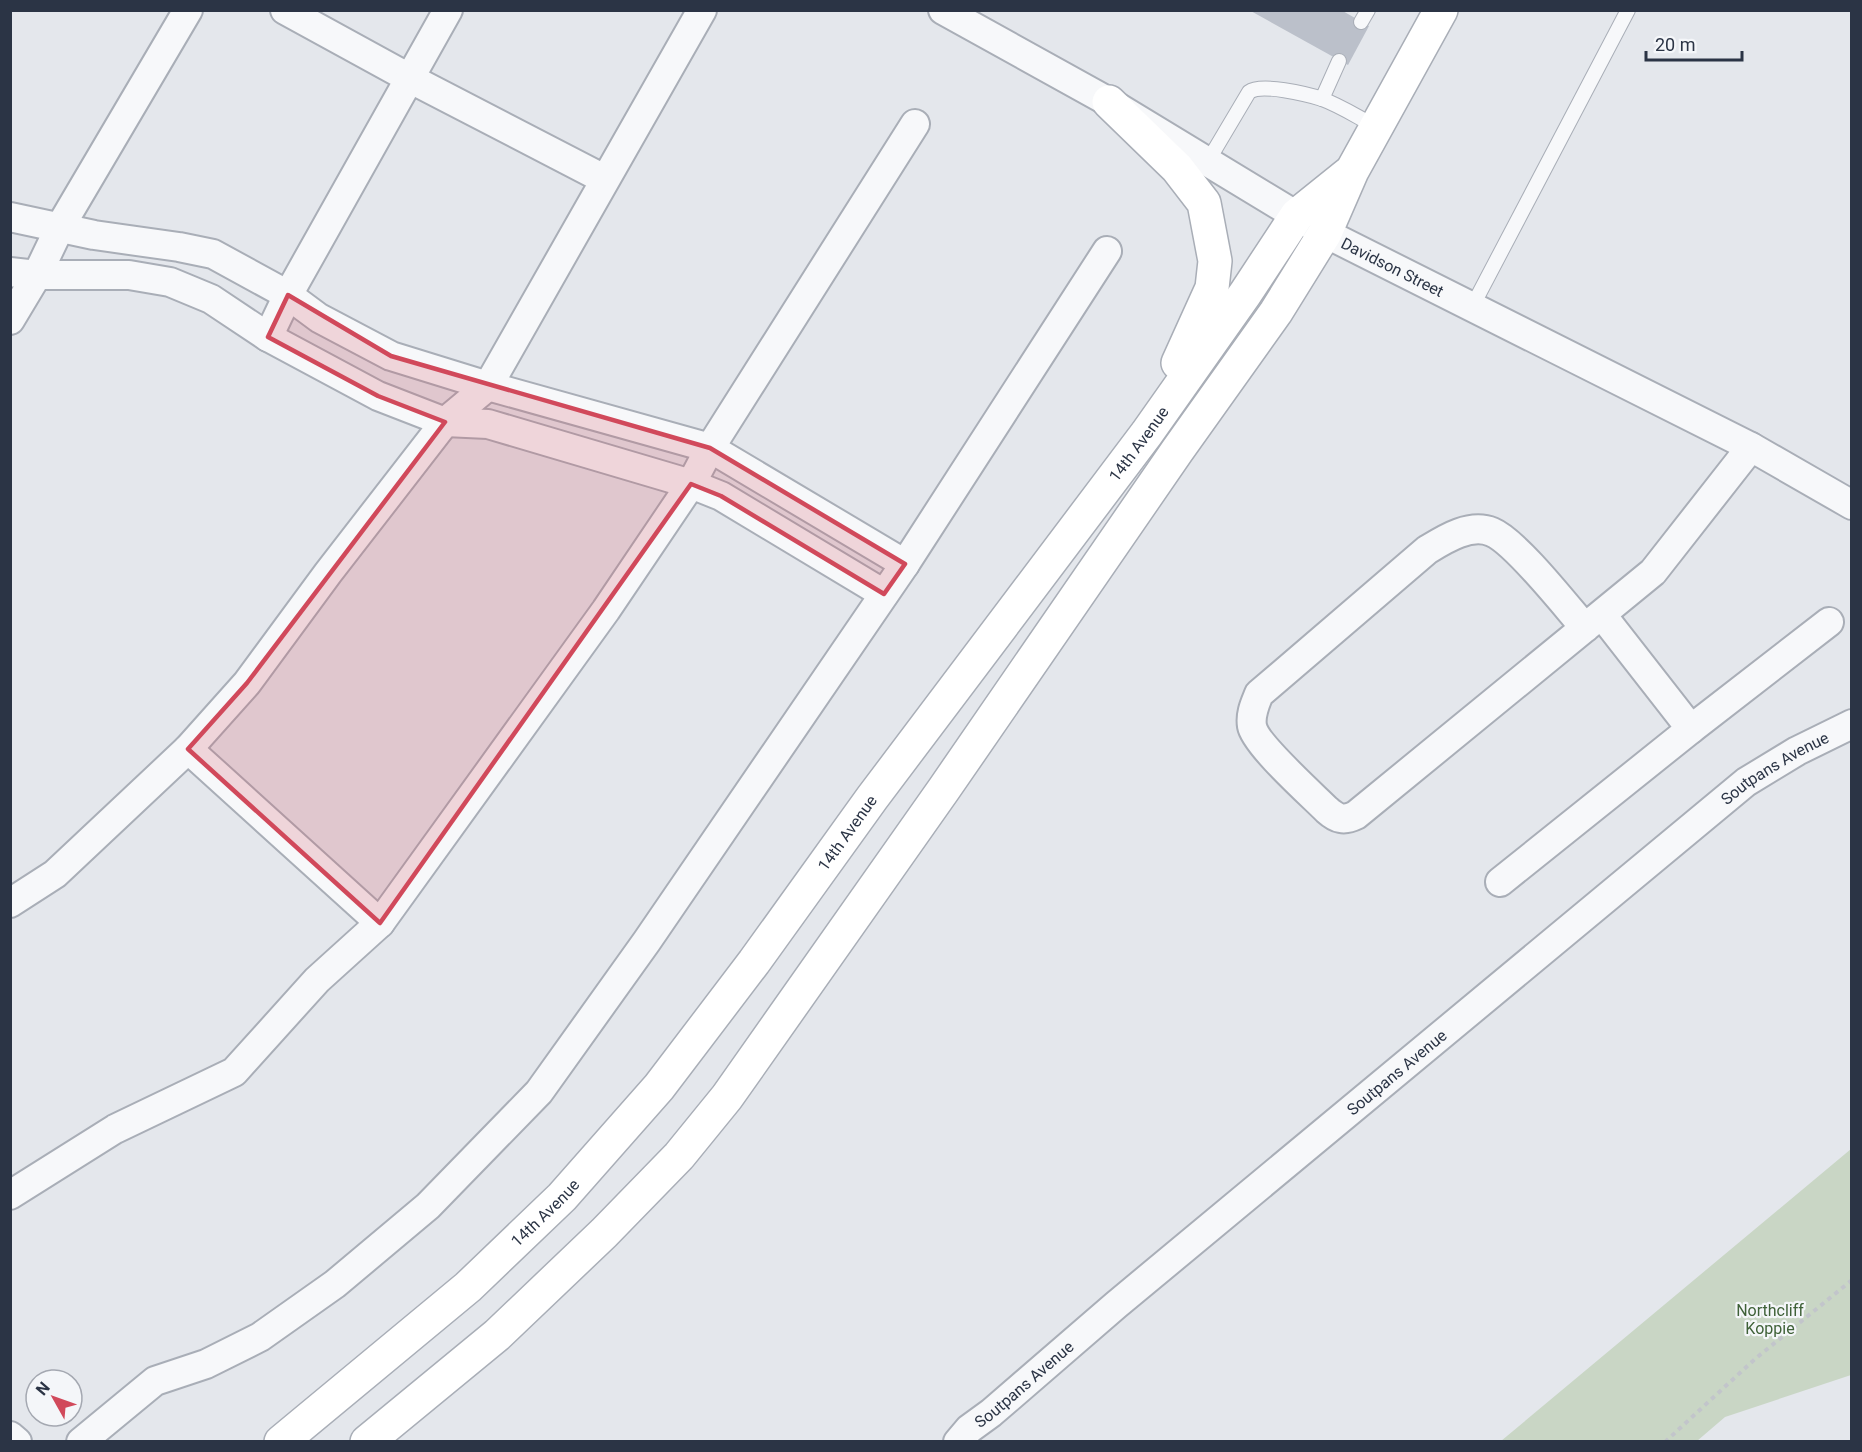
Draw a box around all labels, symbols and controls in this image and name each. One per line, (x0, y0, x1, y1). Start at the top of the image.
scale bar (1646, 24, 1742, 62)
text: 20 m (1655, 34, 1695, 55)
street label: Davidson Street (1338, 234, 1447, 301)
street label: 14th Avenue (1105, 403, 1173, 485)
street label: Soutpans Avenue (1717, 728, 1832, 809)
street label: 14th Avenue (814, 792, 881, 874)
street label: Soutpans Avenue (1343, 1026, 1451, 1119)
street label: 14th Avenue (507, 1175, 583, 1251)
park label: Northcliff Koppie (1736, 1301, 1804, 1338)
street label: Soutpans Avenue (971, 1337, 1077, 1432)
north arrow (24, 1368, 84, 1428)
text: N (32, 1378, 54, 1399)

